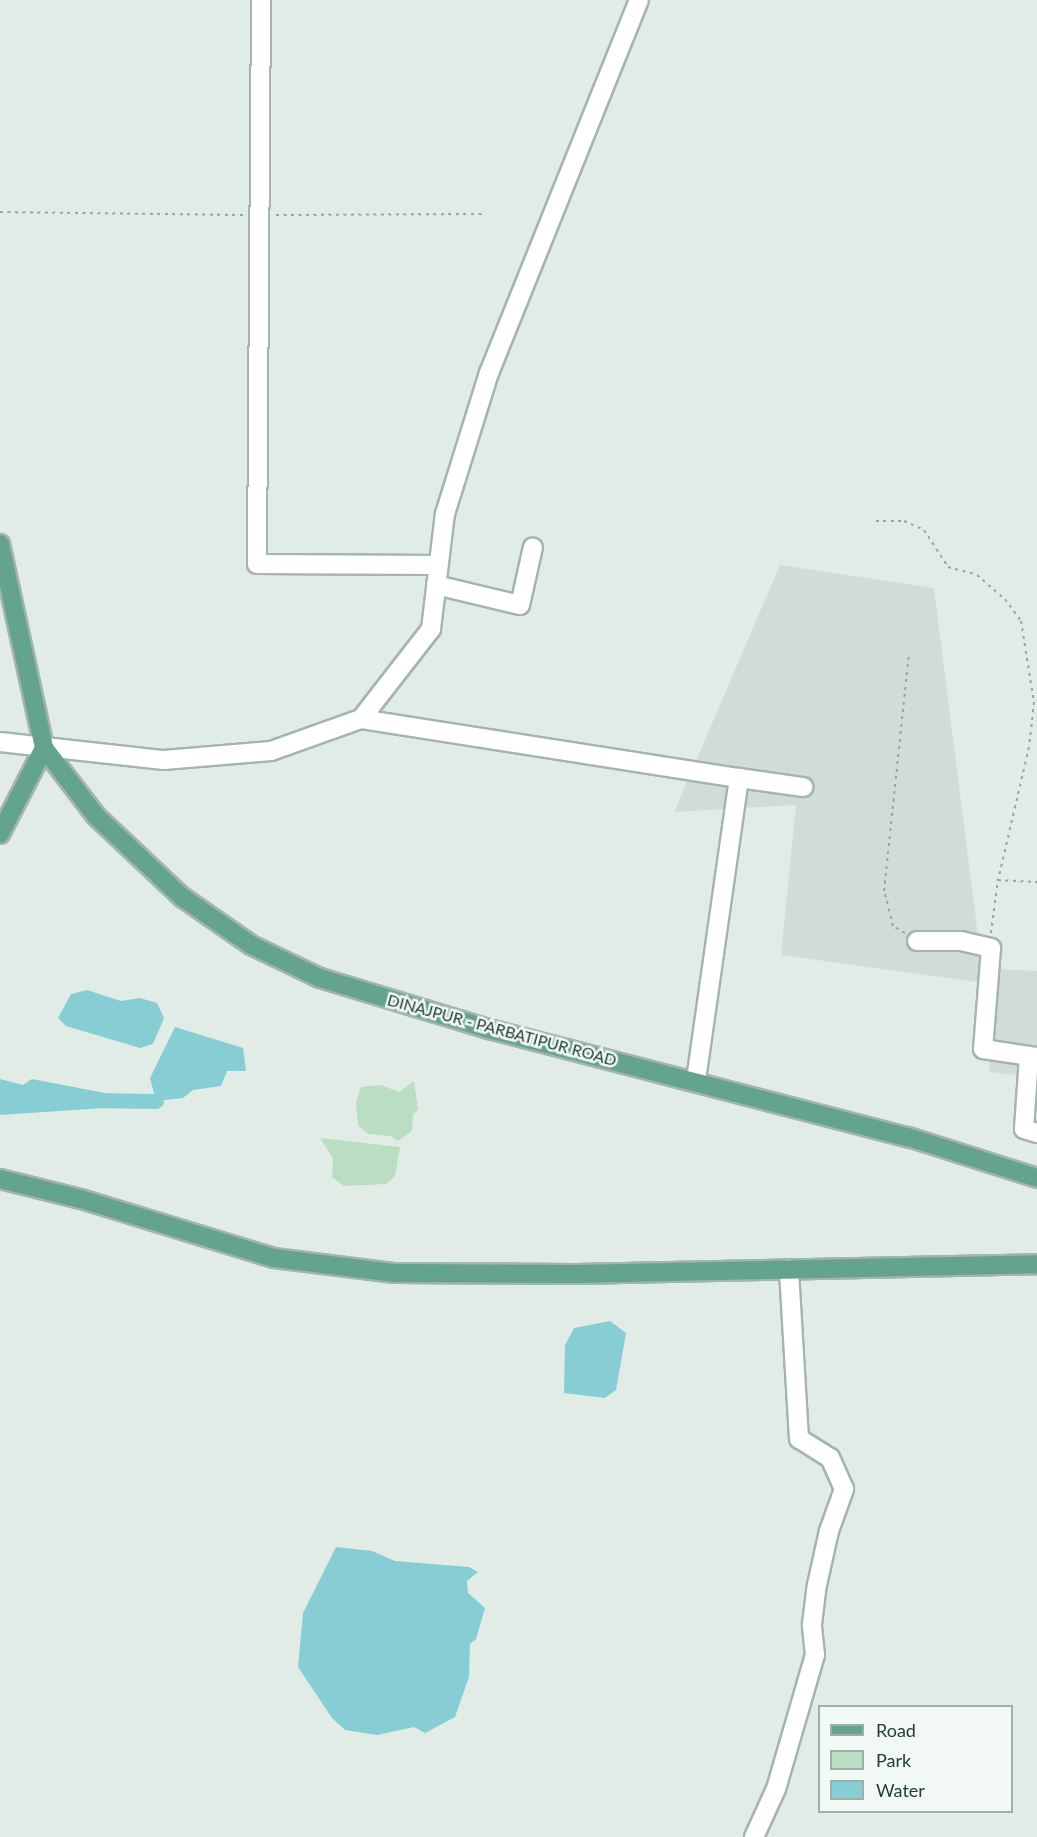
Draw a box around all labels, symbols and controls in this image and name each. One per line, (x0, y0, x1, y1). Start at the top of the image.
street label: DINAJPUR - PARBATIPUR ROAD (385, 990, 619, 1070)
legend (818, 1705, 1013, 1813)
text: Road (876, 1719, 916, 1741)
text: Park (876, 1749, 911, 1771)
text: Water (876, 1779, 925, 1801)

